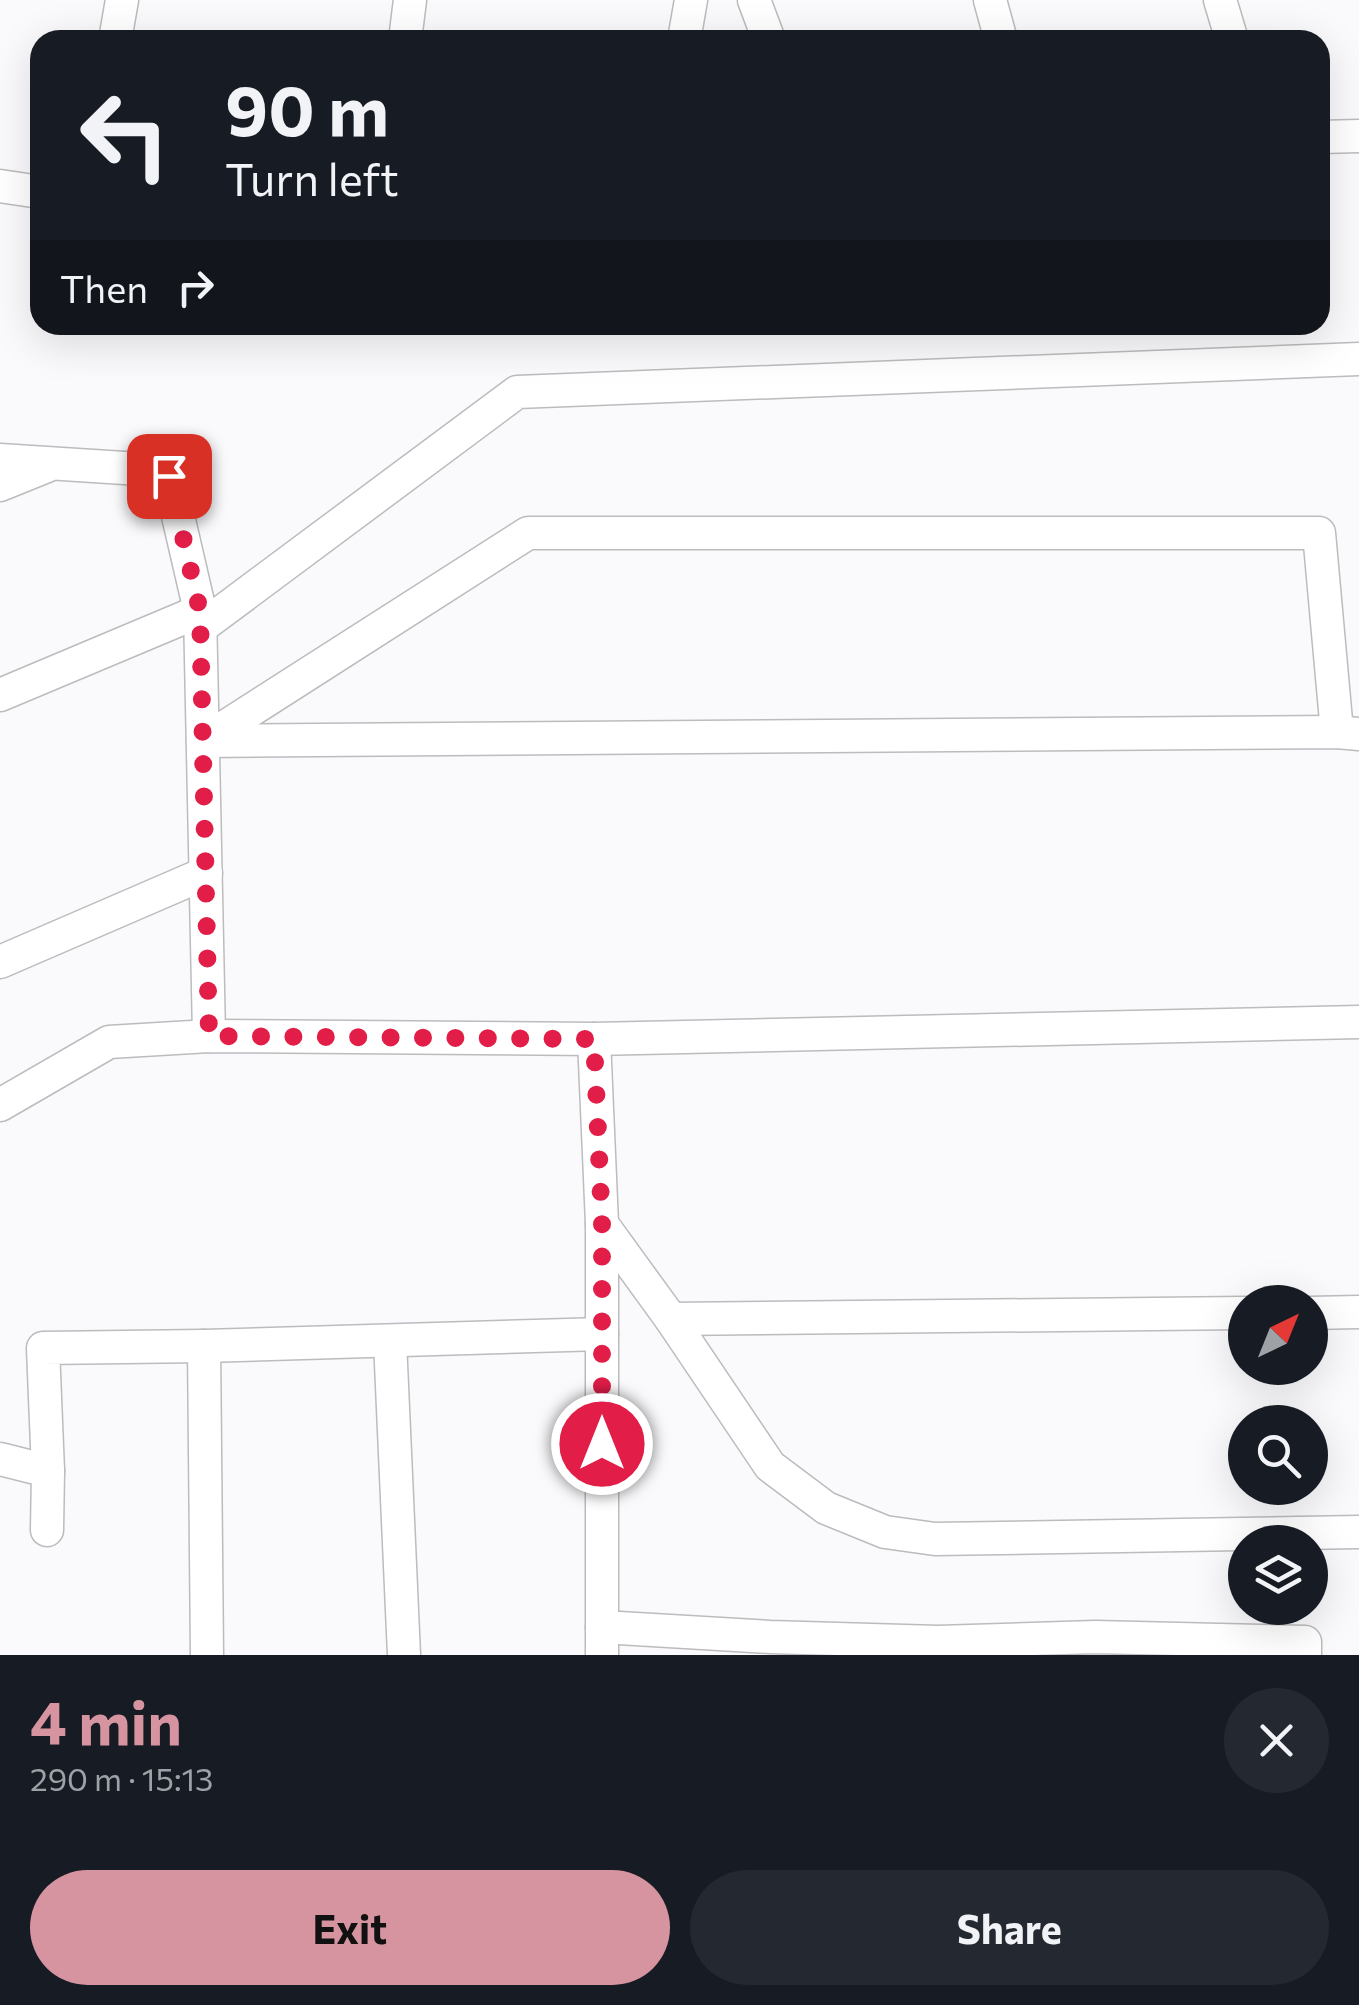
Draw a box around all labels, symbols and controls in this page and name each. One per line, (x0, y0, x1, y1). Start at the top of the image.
text: 90 m (225, 65, 389, 150)
icon: left (60, 70, 190, 200)
text: Turn left (225, 150, 399, 205)
icon: right (168, 260, 223, 315)
text: Then (60, 264, 148, 311)
pin (127, 434, 212, 519)
icon: arrive (142, 449, 197, 504)
north arrow (1228, 1285, 1328, 1385)
map controls (1228, 1285, 1328, 1625)
position arrow (550, 1392, 654, 1496)
button: search (1228, 1405, 1328, 1505)
button: layers (1228, 1525, 1328, 1625)
text: 4 min (30, 1684, 182, 1757)
button: close (1224, 1688, 1329, 1793)
text: 290 m · 15:13 (30, 1758, 213, 1798)
button: Exit (30, 1870, 670, 1985)
button: Share (690, 1870, 1329, 1985)

